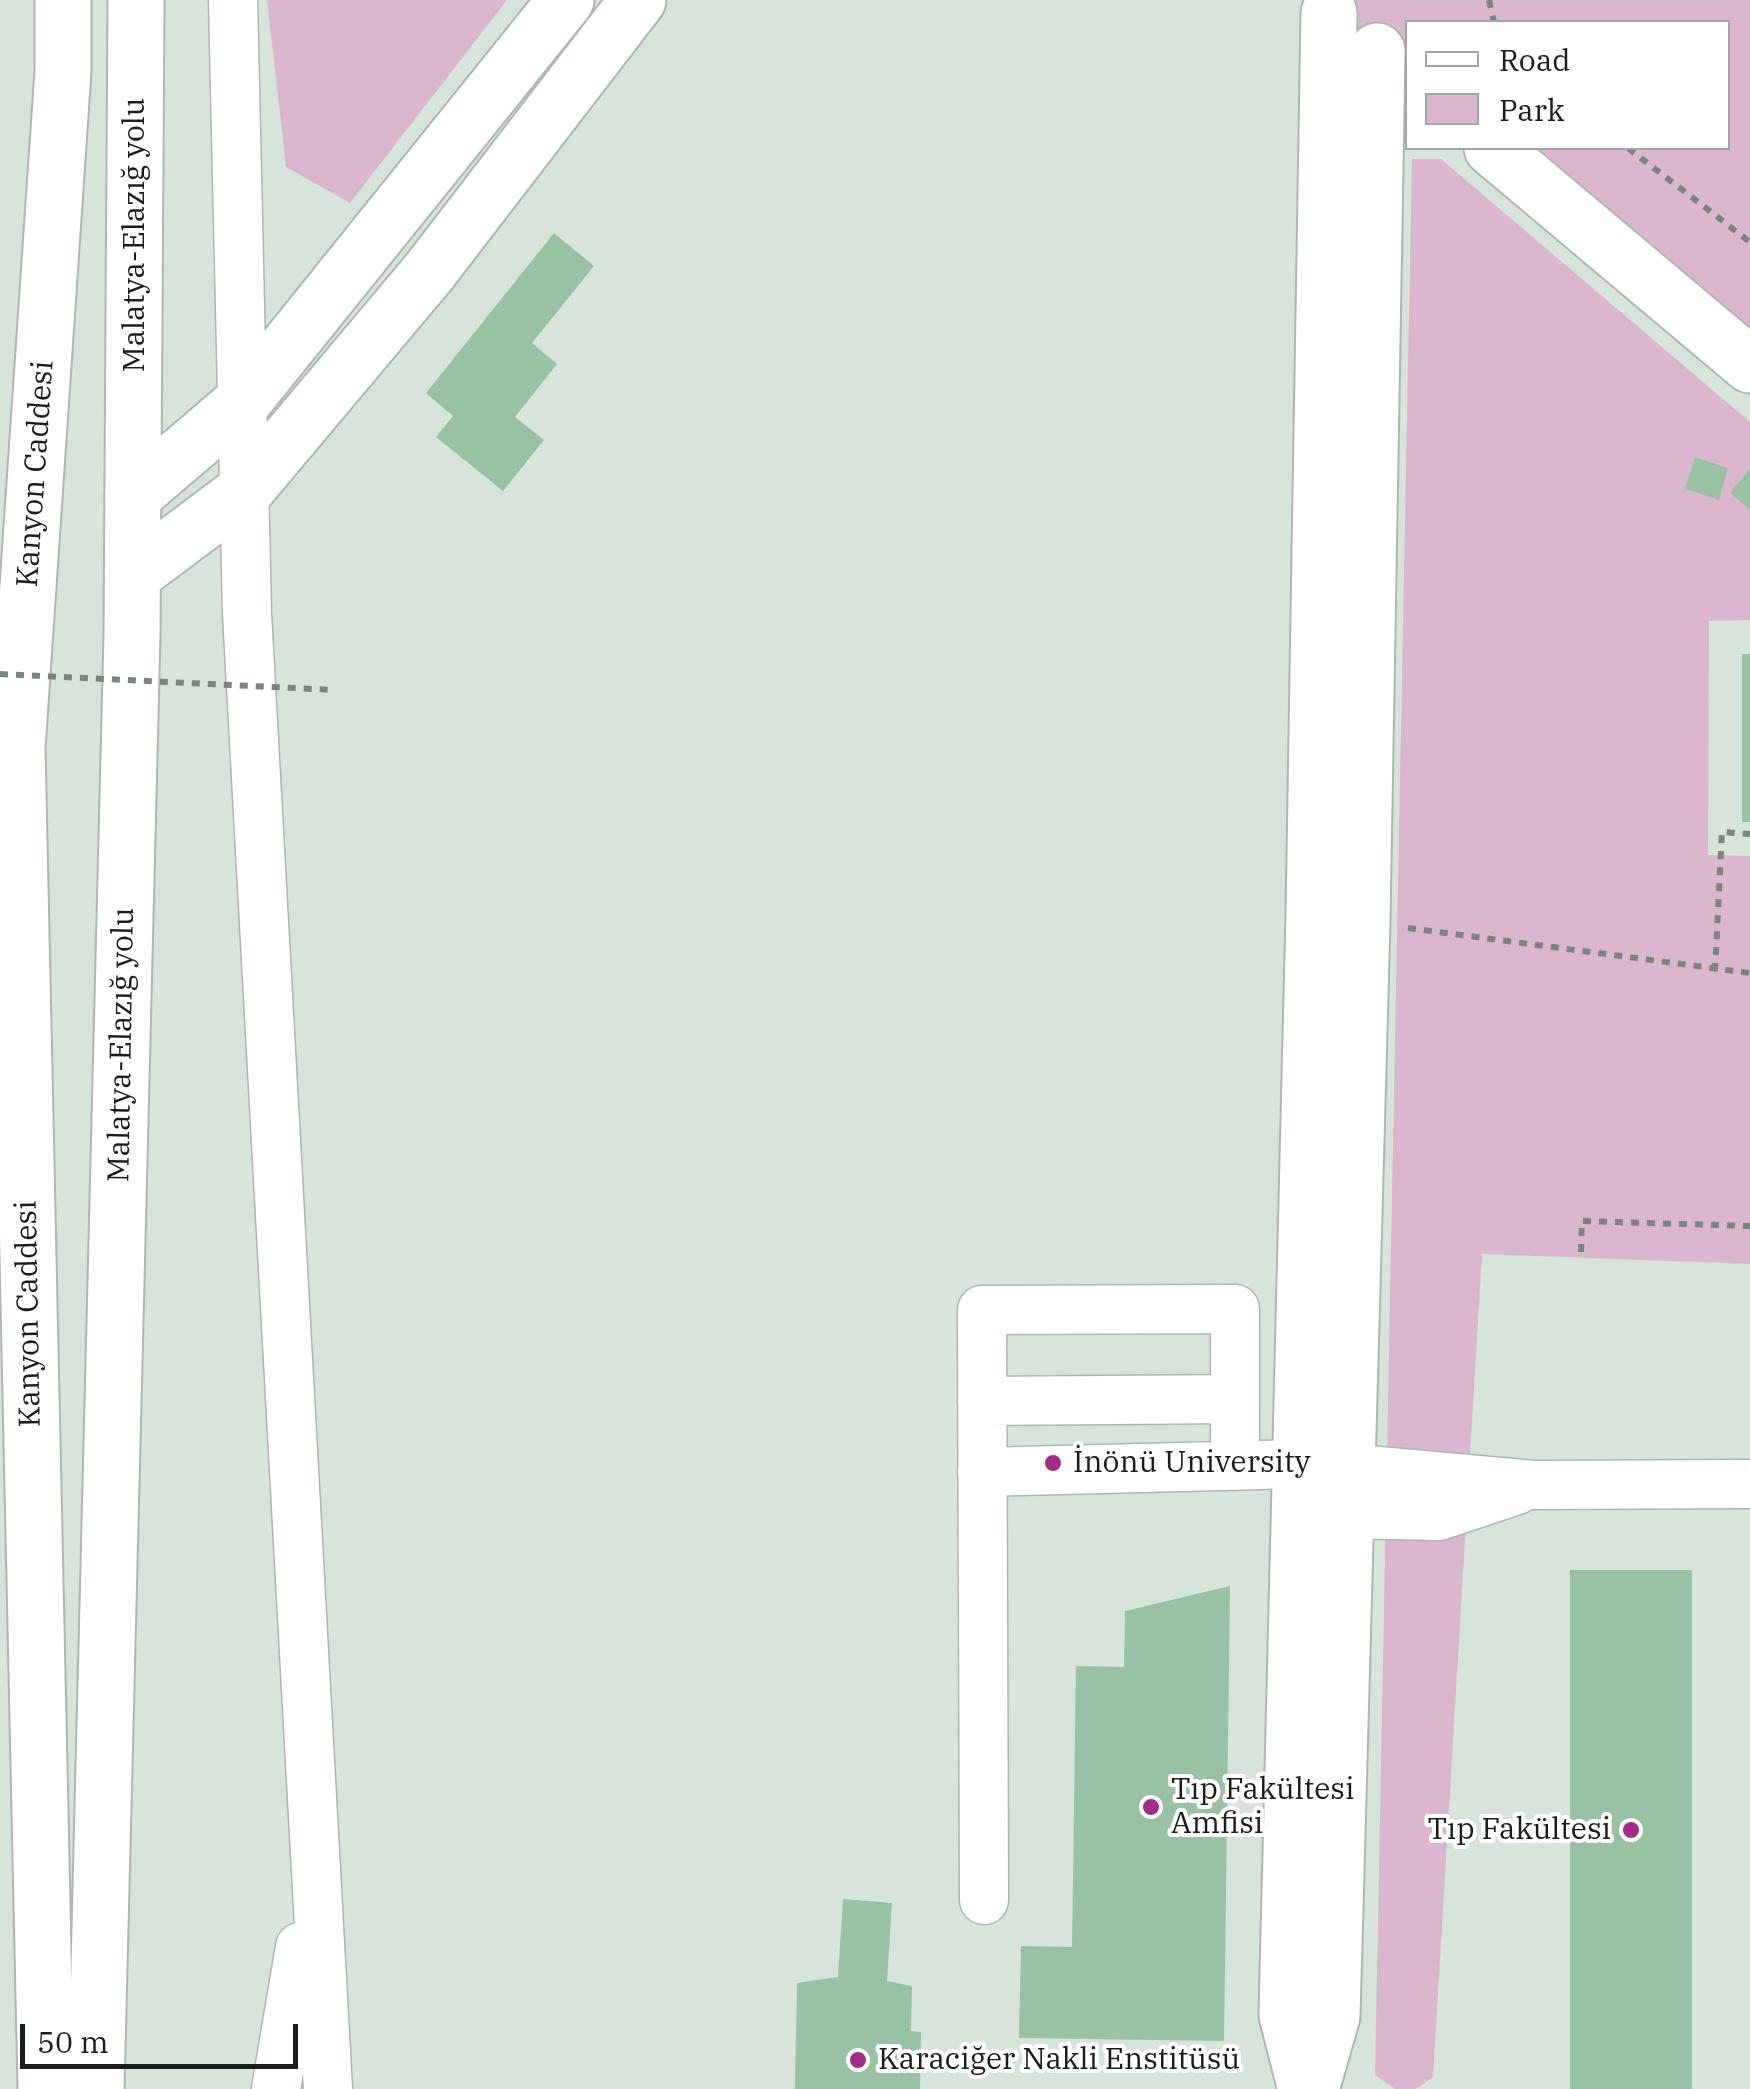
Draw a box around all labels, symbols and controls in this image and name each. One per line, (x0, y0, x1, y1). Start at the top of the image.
legend (1405, 20, 1730, 150)
text: Road (1499, 40, 1571, 79)
text: Park (1499, 90, 1565, 129)
street label: Malatya-Elazığ yolu (117, 98, 153, 372)
street label: Kanyon Caddesi (10, 360, 62, 588)
street label: Malatya-Elazığ yolu (102, 907, 142, 1183)
street label: Kanyon Caddesi (9, 1200, 49, 1428)
place label: İnönü University (1073, 1445, 1311, 1481)
marker: İnönü University (1042, 1452, 1064, 1474)
place label: Tıp Fakültesi Amfisi (1171, 1772, 1354, 1842)
marker: Tıp Fakültesi Amfisi (1140, 1796, 1162, 1818)
place label: Tıp Fakültesi (1428, 1812, 1611, 1848)
marker: Tıp Fakültesi (1620, 1819, 1642, 1841)
scale bar (25, 2004, 302, 2066)
text: 50 m (37, 2022, 109, 2061)
place label: Karaciğer Nakli Enstitüsü (878, 2042, 1240, 2078)
marker: Karaciğer Nakli Enstitüsü (847, 2049, 869, 2071)

